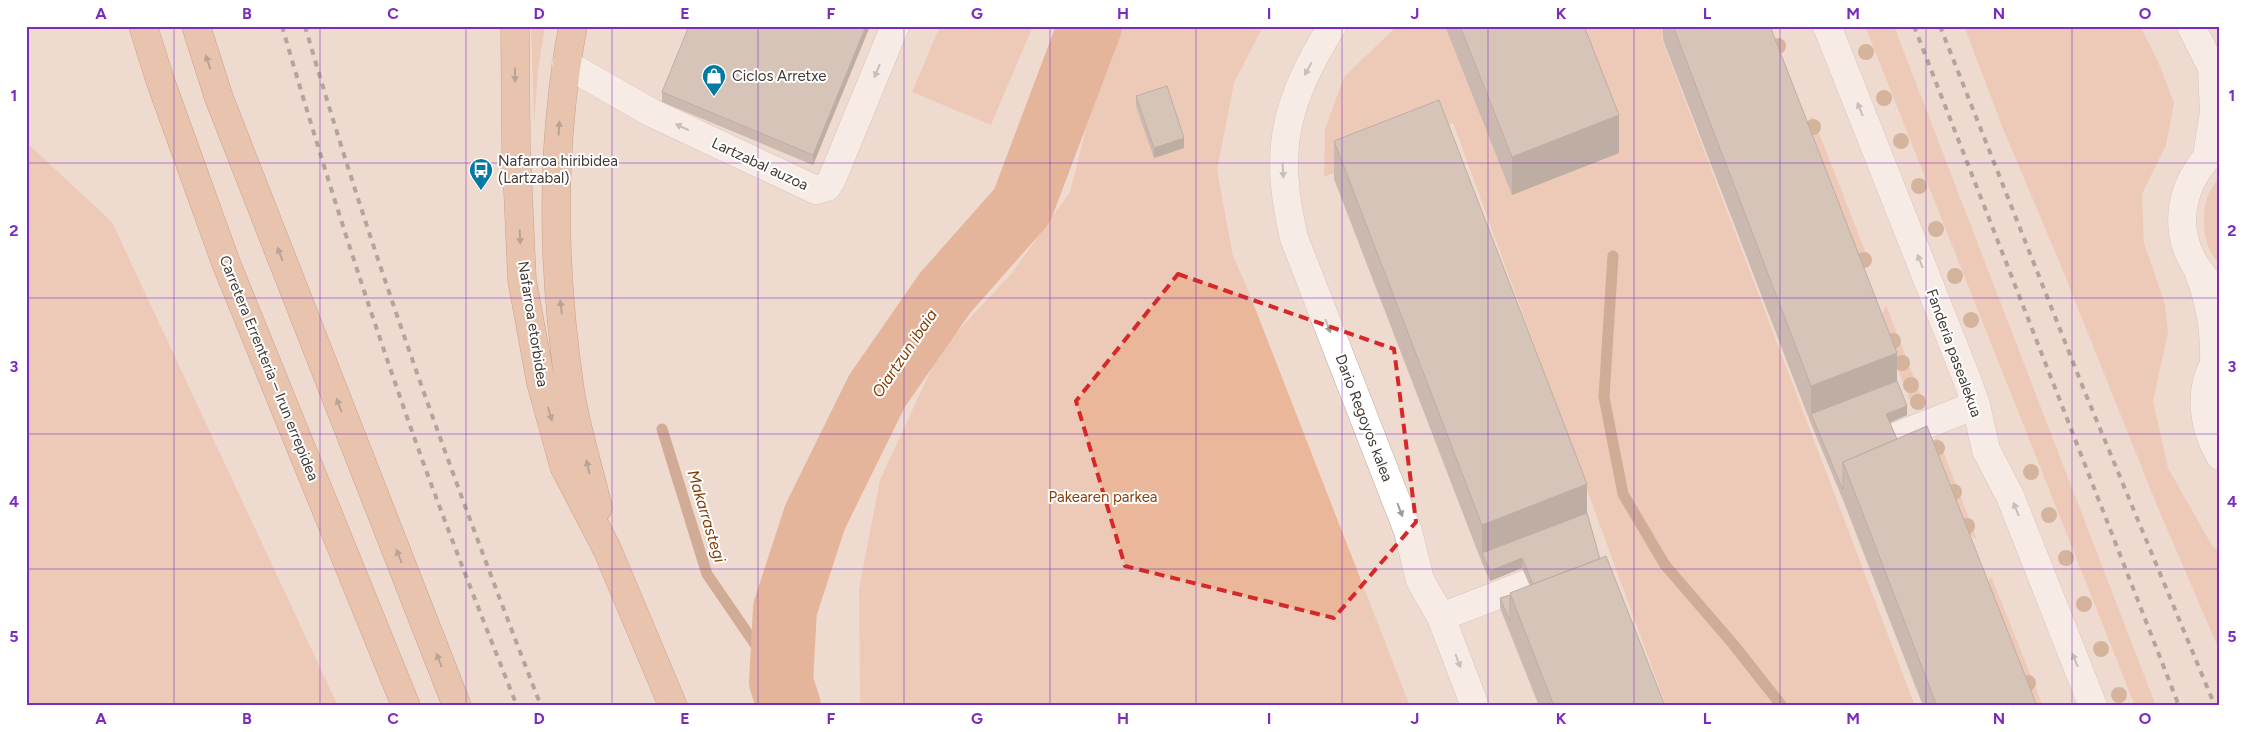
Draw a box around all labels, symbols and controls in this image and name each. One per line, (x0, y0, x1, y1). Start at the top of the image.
text: A (95, 4, 107, 23)
text: B (242, 4, 252, 23)
text: C (387, 4, 399, 23)
text: D (533, 4, 545, 23)
text: E (680, 4, 690, 23)
text: F (827, 4, 836, 23)
text: G (971, 4, 983, 23)
text: H (1117, 4, 1129, 23)
text: I (1267, 4, 1271, 23)
text: J (1411, 4, 1419, 23)
text: K (1556, 4, 1567, 23)
text: L (1703, 4, 1712, 23)
text: M (1846, 4, 1860, 23)
text: N (1993, 4, 2005, 23)
text: O (2139, 4, 2152, 23)
one-way arrow (203, 55, 211, 70)
one-way arrow (1304, 61, 1312, 76)
shop icon: Ciclos Arretxe (701, 63, 727, 97)
one-way arrow (872, 64, 880, 78)
one-way arrow (511, 67, 519, 83)
place label: Ciclos Arretxe (732, 67, 827, 85)
text: 1 (11, 86, 17, 105)
text: 1 (2229, 86, 2235, 105)
one-way arrow (1856, 102, 1864, 116)
one-way arrow (555, 119, 563, 135)
one-way arrow (675, 123, 689, 131)
street label: Lartzabal auzoa (709, 134, 811, 194)
place label: Nafarroa hiribidea (Lartzabal) (498, 152, 618, 187)
bus stop icon: Nafarroa hiribidea (Lartzabal) (468, 157, 494, 191)
one-way arrow (1280, 163, 1288, 179)
text: 2 (9, 221, 19, 240)
text: 2 (2227, 221, 2237, 240)
one-way arrow (517, 230, 525, 246)
one-way arrow (276, 246, 283, 261)
street label: Carretera Errenteria – Irun errepidea (215, 253, 323, 483)
one-way arrow (1916, 253, 1923, 268)
street label: Nafarroa etorbidea (514, 260, 552, 388)
street label: Fanderia pasealekua (1922, 286, 1986, 420)
one-way arrow (557, 299, 565, 315)
water label: Oiartzun ibaia (868, 305, 941, 401)
one-way arrow (1324, 319, 1332, 334)
street label: Dario Regoyos kalea (1331, 352, 1397, 484)
text: 3 (10, 357, 19, 376)
text: 3 (2228, 357, 2237, 376)
one-way arrow (335, 398, 343, 412)
one-way arrow (546, 407, 554, 422)
one-way arrow (584, 460, 592, 475)
water label: Makarrastegi (683, 468, 730, 565)
park label: Pakearen parkea (1048, 488, 1158, 506)
text: 4 (9, 492, 19, 511)
text: 4 (2227, 492, 2237, 511)
one-way arrow (2011, 502, 2019, 517)
one-way arrow (1396, 503, 1404, 518)
one-way arrow (394, 549, 402, 563)
text: 5 (9, 627, 19, 646)
text: 5 (2227, 627, 2237, 646)
one-way arrow (435, 653, 443, 667)
one-way arrow (2071, 653, 2079, 668)
one-way arrow (1454, 654, 1462, 669)
text: A (95, 709, 107, 728)
text: B (242, 709, 252, 728)
text: C (387, 709, 399, 728)
text: D (533, 709, 545, 728)
text: E (680, 709, 690, 728)
text: F (827, 709, 836, 728)
text: G (971, 709, 983, 728)
text: H (1117, 709, 1129, 728)
text: I (1267, 709, 1271, 728)
text: J (1411, 709, 1419, 728)
text: K (1556, 709, 1567, 728)
text: L (1703, 709, 1712, 728)
text: M (1846, 709, 1860, 728)
text: N (1993, 709, 2005, 728)
text: O (2139, 709, 2152, 728)

